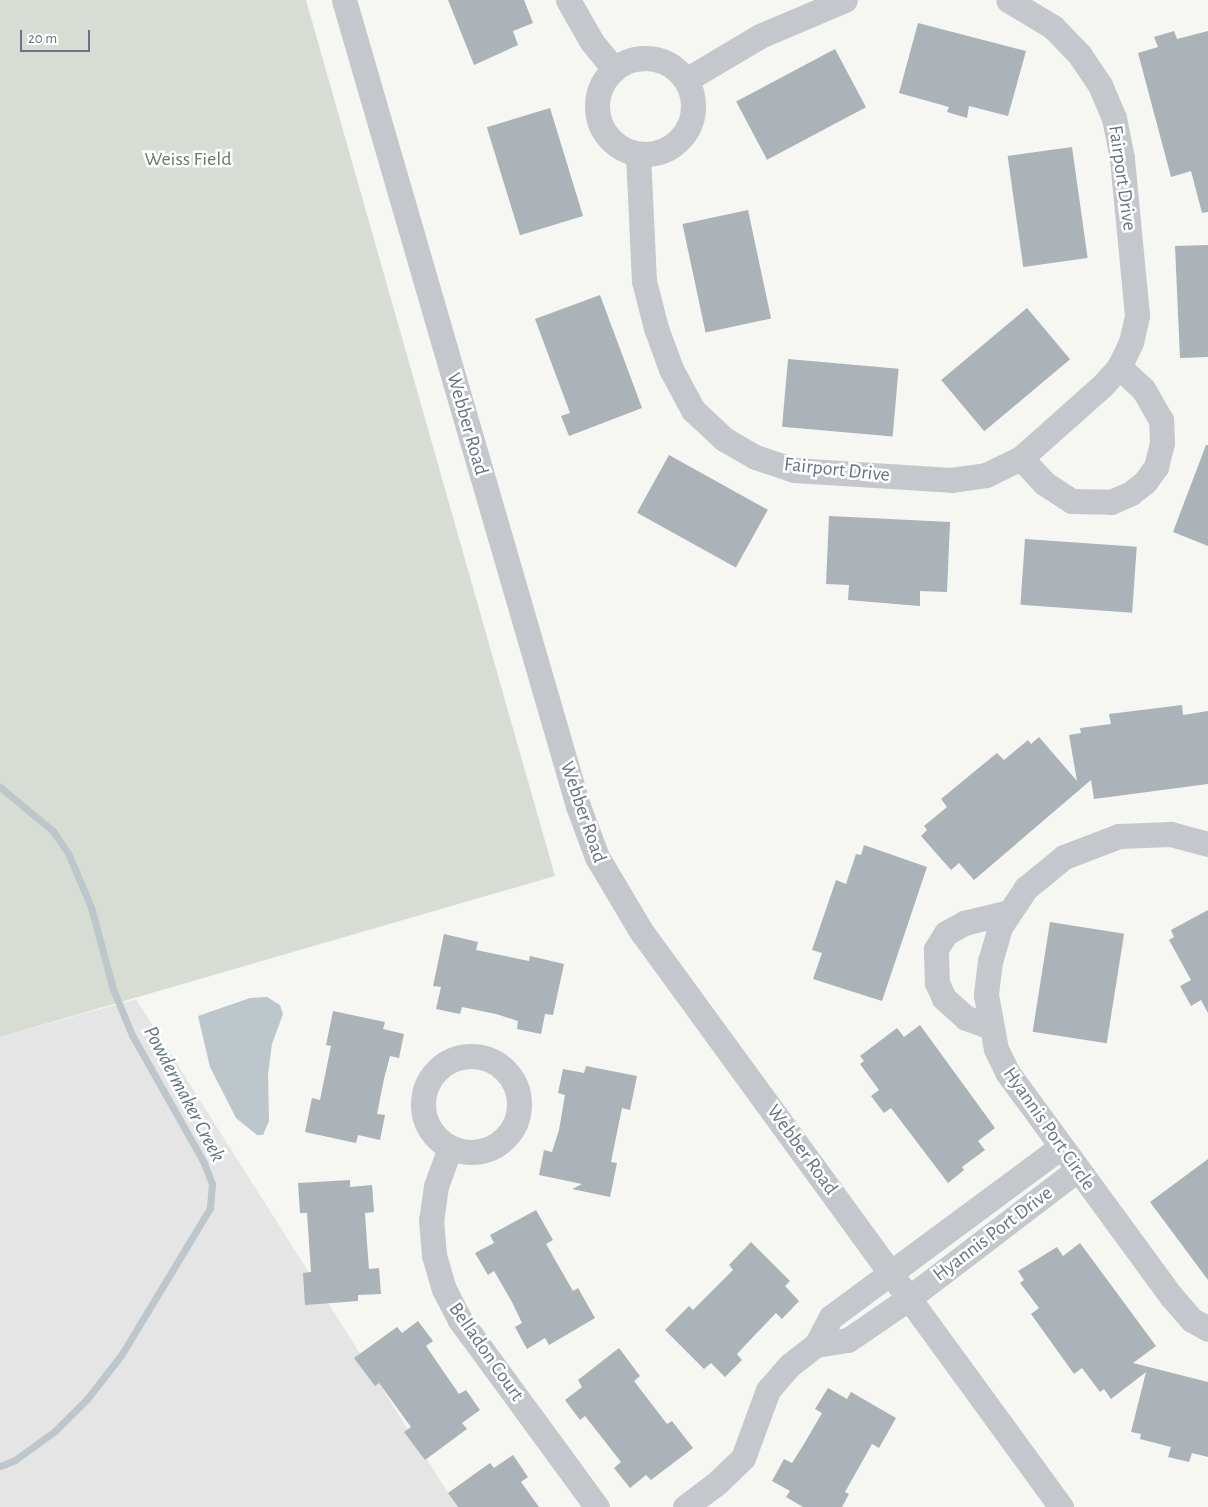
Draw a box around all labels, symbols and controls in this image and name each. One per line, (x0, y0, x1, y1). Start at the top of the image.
scale bar (22, 20, 92, 52)
text: 20 m (28, 31, 57, 46)
street label: Fairport Drive (1103, 124, 1141, 232)
park label: Weiss Field (144, 147, 232, 171)
street label: Webber Road (441, 370, 493, 478)
street label: Fairport Drive (783, 453, 891, 487)
street label: Webber Road (554, 758, 612, 866)
water label: Powdermaker Creek (138, 1022, 230, 1166)
street label: Hyannis Port Circle (998, 1063, 1100, 1195)
street label: Webber Road (761, 1100, 843, 1200)
street label: Hyannis Port Drive (929, 1181, 1057, 1287)
street label: Belladon Court (443, 1298, 529, 1406)

